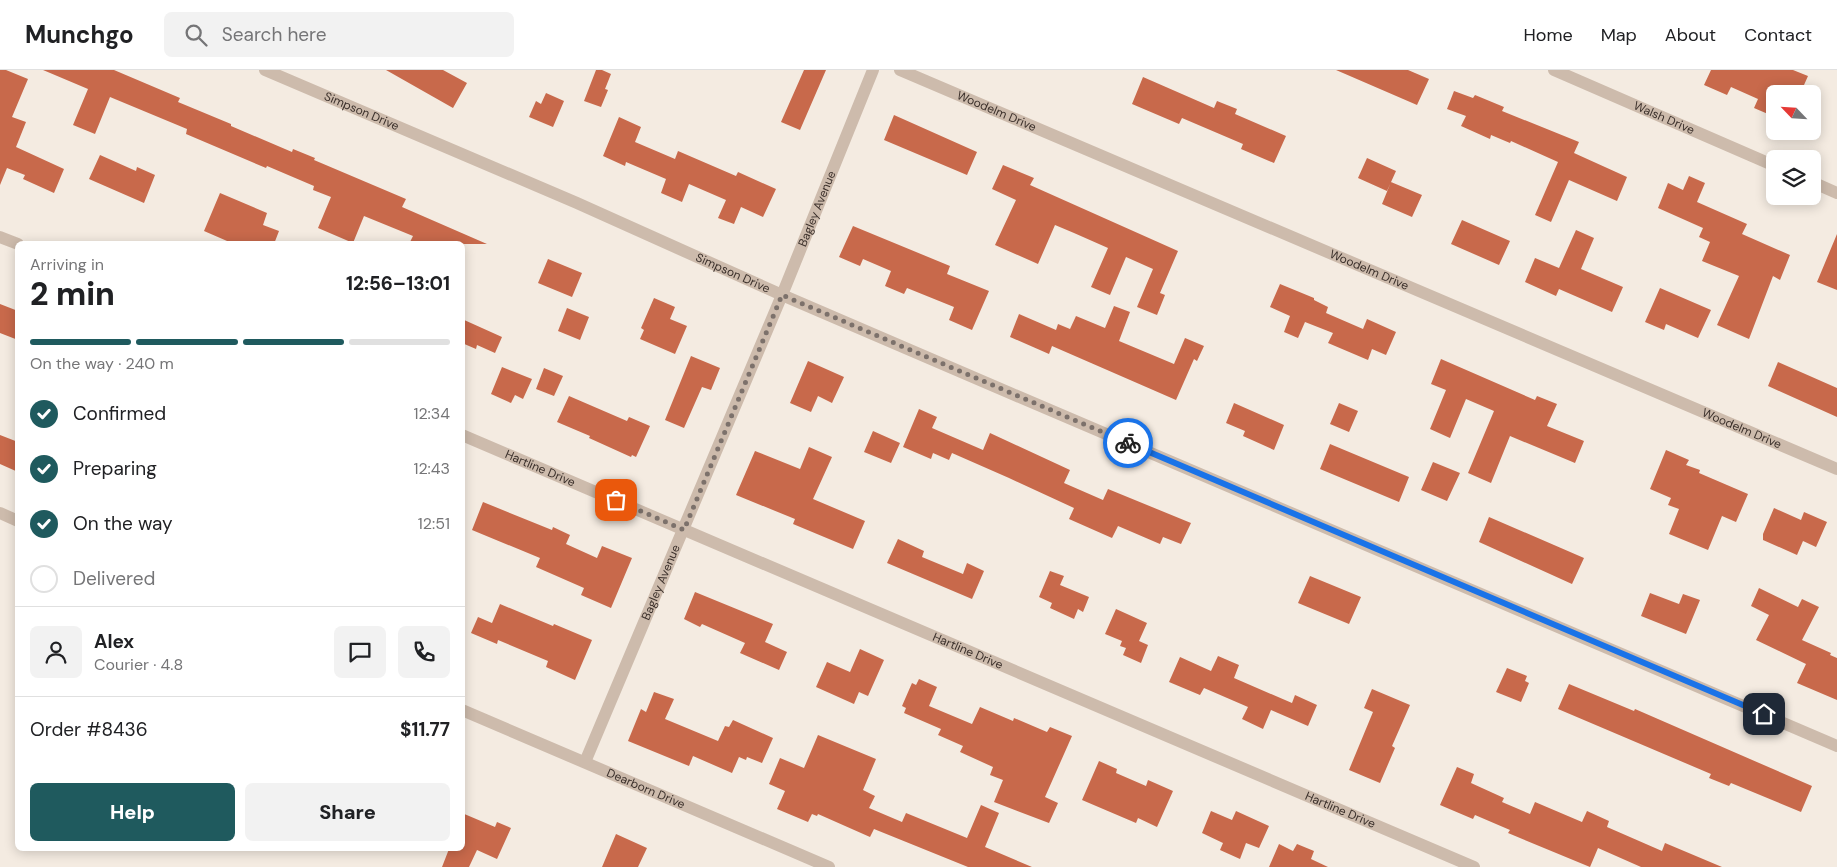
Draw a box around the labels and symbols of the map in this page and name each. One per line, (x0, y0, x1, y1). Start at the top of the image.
north arrow (1766, 85, 1821, 140)
street label: Woodelm Drive (955, 87, 1039, 135)
street label: Simpson Drive (322, 88, 402, 134)
street label: Walsh Drive (1631, 98, 1697, 138)
street label: Bagley Avenue (794, 168, 839, 249)
street label: Woodelm Drive (1327, 246, 1411, 294)
street label: Simpson Drive (693, 249, 773, 297)
street label: Woodelm Drive (1700, 405, 1784, 453)
courier (1103, 418, 1153, 468)
street label: Hartline Drive (503, 446, 578, 490)
pin (595, 479, 637, 521)
street label: Bagley Avenue (638, 542, 684, 623)
street label: Hartline Drive (930, 629, 1006, 673)
pin (1743, 693, 1785, 735)
street label: Dearborn Drive (604, 765, 688, 813)
street label: Hartline Drive (1303, 788, 1378, 832)

